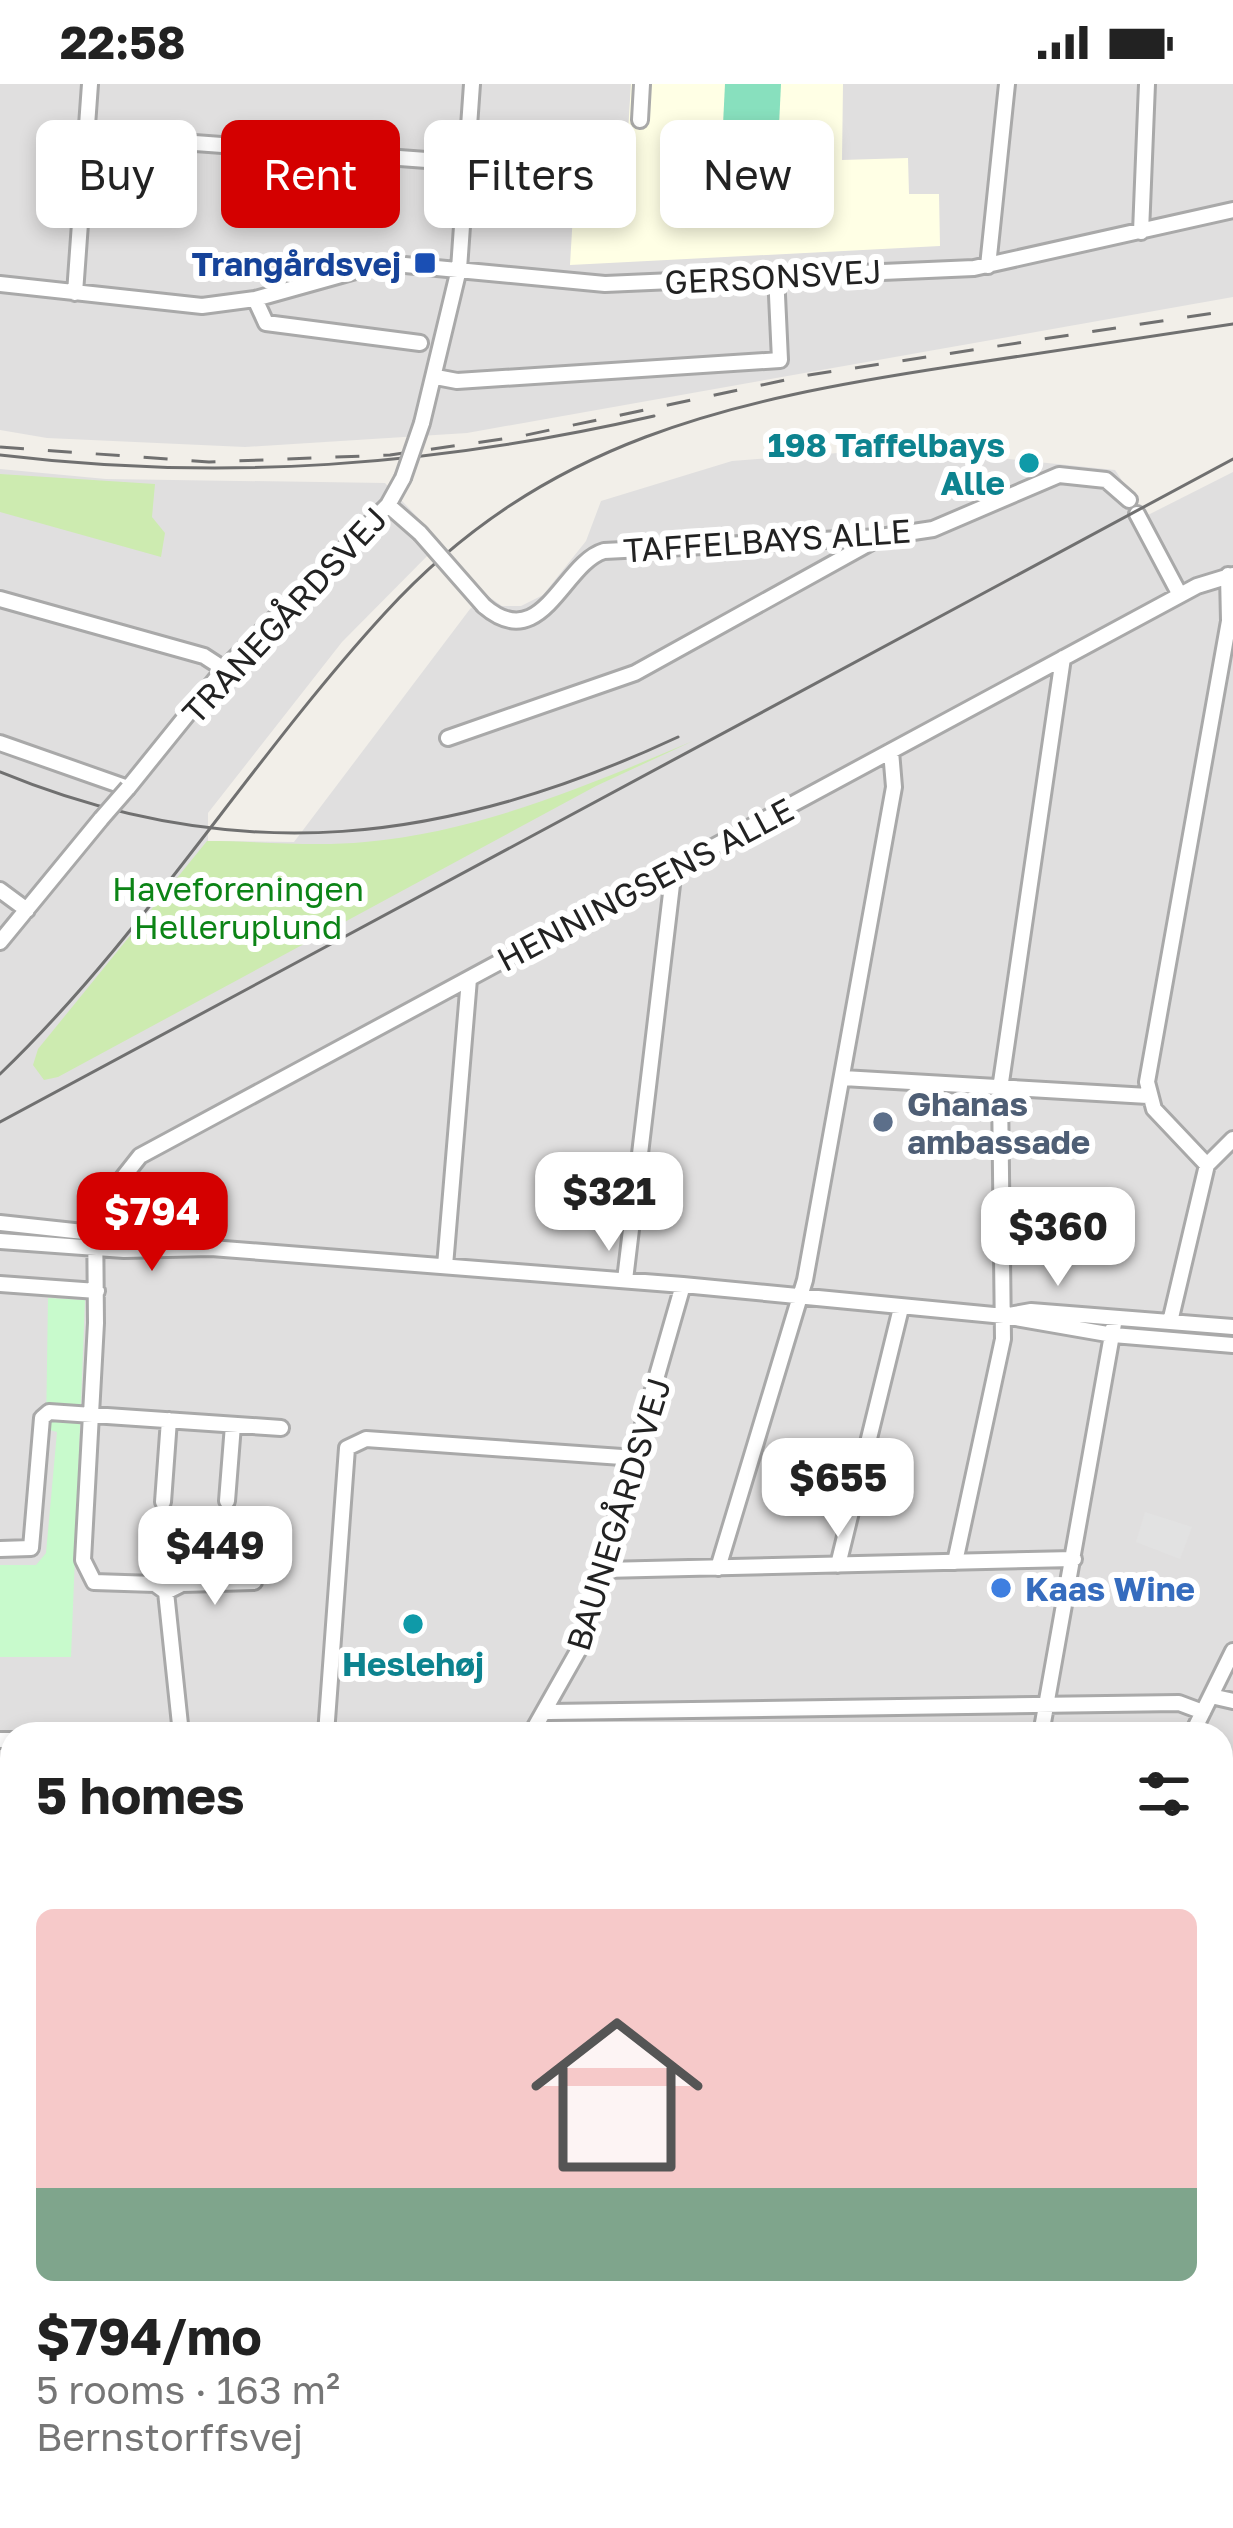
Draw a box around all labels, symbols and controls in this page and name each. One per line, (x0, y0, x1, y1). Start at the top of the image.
text: 22:58 (60, 15, 186, 69)
chip: Buy (36, 120, 197, 228)
chip: Rent (221, 120, 400, 228)
chip: Filters (424, 120, 636, 228)
chip: New (660, 120, 834, 228)
place label: Trangårdsvej (191, 244, 401, 283)
marker: Trangårdsvej (412, 250, 438, 276)
street label: GERSONSVEJ (663, 251, 883, 301)
place label: 198 Taffelbays Alle (768, 425, 1005, 502)
marker: 198 Taffelbays Alle (1016, 450, 1042, 476)
street label: TRANEGÅRDSVEJ (174, 499, 394, 731)
street label: TAFFELBAYS ALLE (622, 510, 912, 570)
street label: HENNINGSENS ALLE (490, 789, 800, 979)
park label: Haveforeningen Helleruplund (112, 869, 364, 946)
place label: Ghanas ambassade (907, 1084, 1090, 1161)
marker: Ghanas ambassade (870, 1109, 896, 1135)
pin: $321 (538, 1152, 680, 1254)
text: $321 (562, 1167, 656, 1214)
pin: $794 (81, 1172, 223, 1274)
text: $794 (104, 1187, 200, 1234)
pin: $360 (987, 1187, 1129, 1289)
text: $360 (1008, 1202, 1108, 1249)
street label: BAUNEGÅRDSVEJ (558, 1373, 678, 1655)
pin: $655 (767, 1438, 909, 1540)
text: $655 (789, 1453, 887, 1500)
pin: $449 (144, 1506, 286, 1608)
text: $449 (165, 1521, 265, 1568)
place label: Kaas Wine (1025, 1569, 1195, 1608)
marker: Kaas Wine (988, 1575, 1014, 1601)
marker: Heslehøj (400, 1611, 426, 1637)
place label: Heslehøj (342, 1644, 484, 1683)
icon: filters (1131, 1761, 1197, 1827)
text: 5 homes (36, 1764, 245, 1825)
icon: home (509, 1987, 725, 2203)
text: $794/mo (36, 2305, 262, 2366)
text: 5 rooms · 163 m² (36, 2366, 340, 2413)
text: Bernstorffsvej (36, 2413, 303, 2460)

